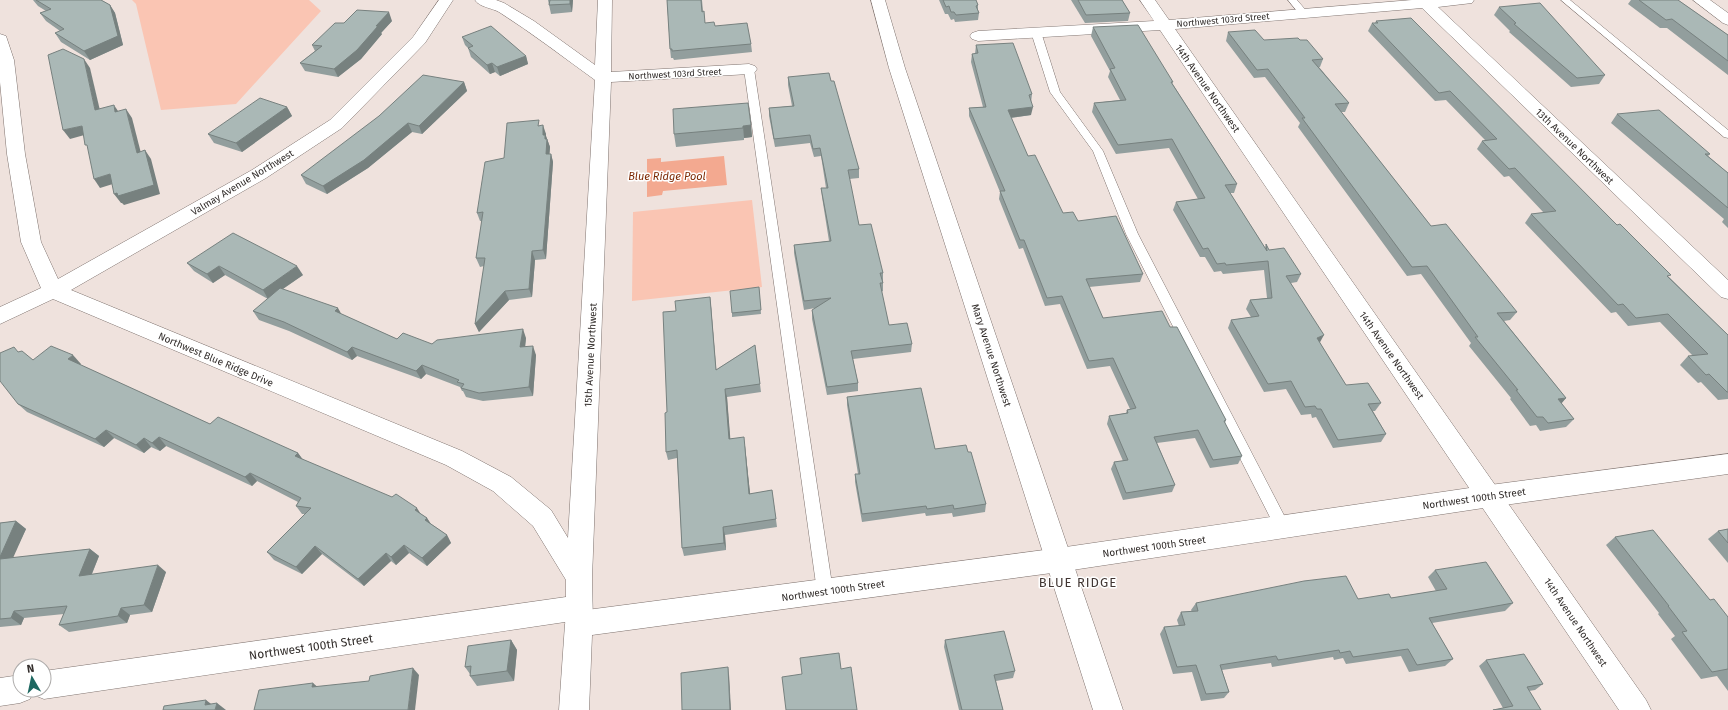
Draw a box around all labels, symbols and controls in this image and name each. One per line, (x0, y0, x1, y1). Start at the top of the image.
street label: Northwest 103rd Street (1176, 11, 1271, 29)
street label: 14th Avenue Northwest (1172, 42, 1242, 135)
street label: Northwest 103rd Street (628, 67, 723, 81)
street label: 13th Avenue Northwest (1533, 106, 1616, 187)
street label: Valmay Avenue Northwest (189, 147, 296, 218)
water label: Blue Ridge Pool (628, 170, 706, 183)
street label: 15th Avenue Northwest (582, 302, 600, 407)
street label: Mary Avenue Northwest (969, 302, 1013, 409)
street label: 14th Avenue Northwest (1356, 309, 1426, 402)
street label: Northwest Blue Ridge Drive (156, 330, 275, 390)
street label: Northwest 100th Street (1422, 486, 1527, 512)
street label: Northwest 100th Street (1102, 534, 1207, 560)
district label: BLUE RIDGE (1039, 575, 1117, 590)
street label: 14th Avenue Northwest (1541, 576, 1610, 670)
street label: Northwest 100th Street (781, 578, 886, 604)
street label: Northwest 100th Street (248, 631, 375, 663)
north arrow (12, 658, 52, 698)
text: N (26, 662, 35, 676)

